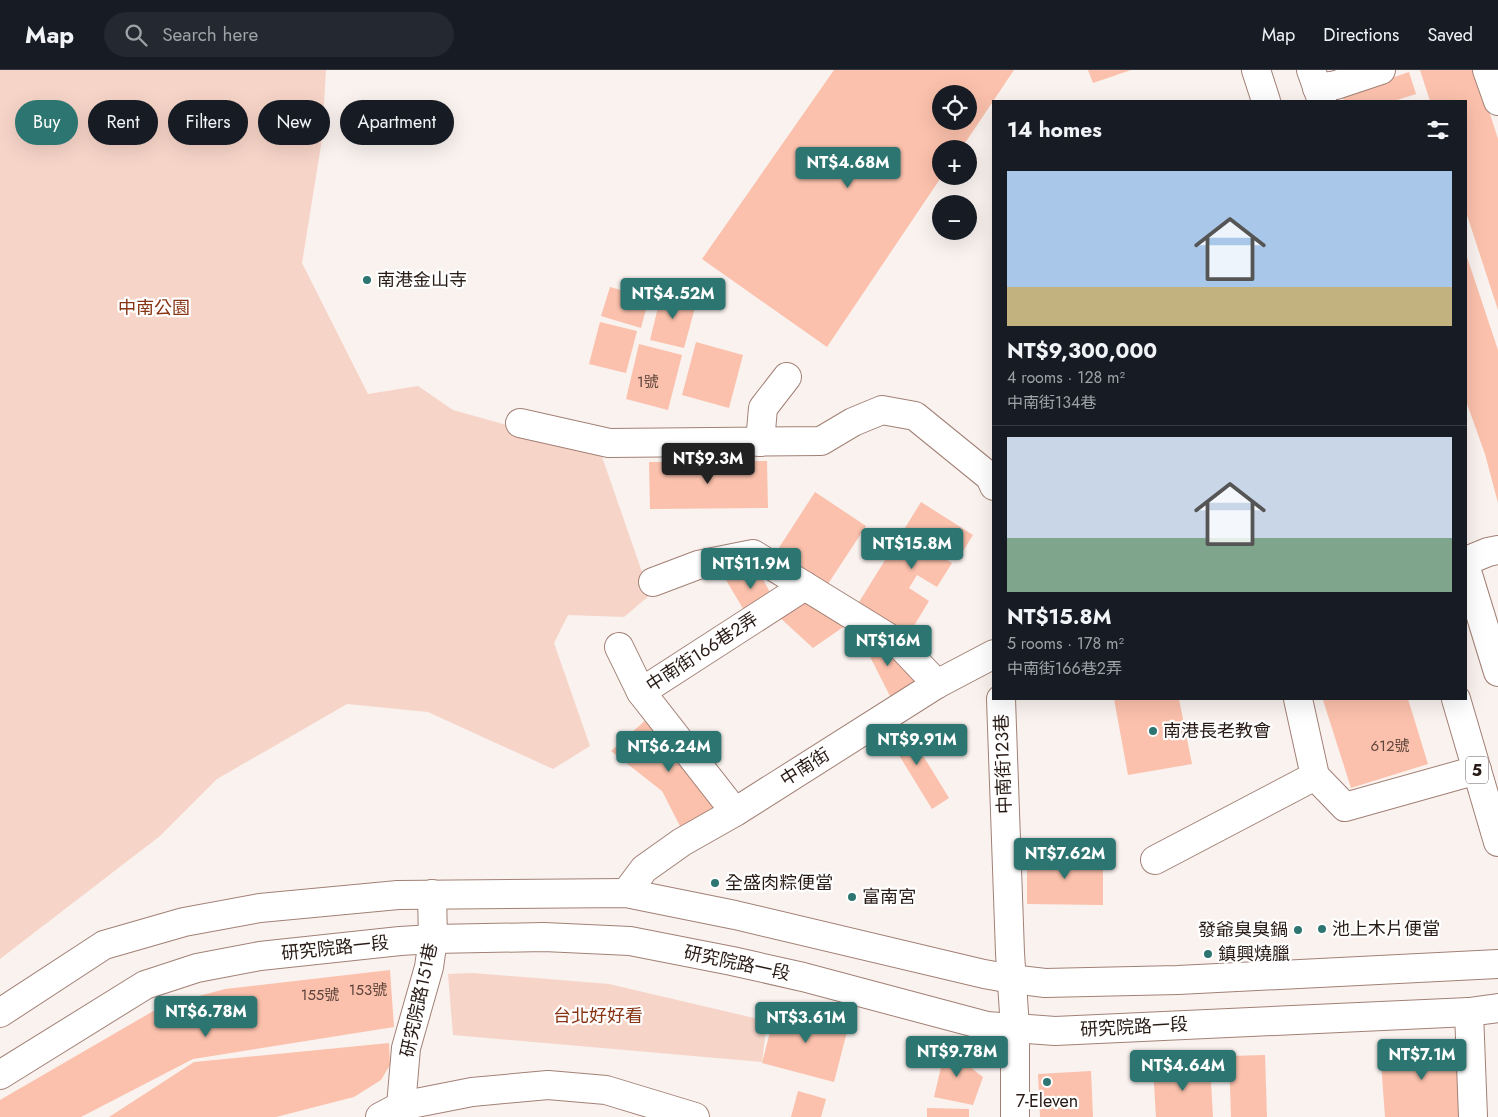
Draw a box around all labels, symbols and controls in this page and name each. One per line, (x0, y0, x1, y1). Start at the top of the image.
search box (104, 12, 454, 57)
text: Map (25, 17, 74, 52)
icon: search (122, 21, 150, 49)
text: Search here (162, 21, 258, 48)
text: Map (1262, 22, 1295, 48)
text: Directions (1323, 22, 1399, 48)
text: Saved (1427, 22, 1473, 48)
map controls (932, 85, 977, 240)
button: locate (932, 85, 977, 130)
chip: Buy (15, 100, 78, 145)
chip: Rent (88, 100, 158, 145)
chip: Filters (168, 100, 248, 145)
chip: New (258, 100, 330, 145)
chip: Apartment (340, 100, 454, 145)
text: 14 homes (1007, 115, 1102, 145)
icon: filters (1424, 116, 1452, 144)
button: + (932, 140, 977, 185)
pin: NT$4.68M (796, 146, 900, 189)
text: NT$4.68M (807, 151, 889, 174)
button: − (932, 195, 977, 240)
icon: home (1185, 204, 1275, 294)
place label: 南港金山寺 (377, 267, 467, 293)
marker: 南港金山寺 (361, 274, 373, 286)
pin: NT$4.52M (621, 278, 725, 320)
text: NT$4.52M (631, 282, 715, 305)
park label: 中南公園 (118, 295, 190, 321)
text: NT$9,300,000 (1007, 336, 1157, 366)
text: 4 rooms · 128 m² (1007, 366, 1125, 389)
house number: 1號 (637, 371, 659, 393)
text: 中南街134巷 (1007, 391, 1096, 414)
pin: NT$9.3M (662, 442, 754, 485)
text: NT$9.3M (673, 447, 743, 470)
icon: home (1185, 469, 1275, 559)
pin: NT$15.8M (860, 528, 964, 570)
text: NT$15.8M (872, 532, 952, 555)
pin: NT$11.9M (699, 548, 803, 590)
text: NT$11.9M (712, 552, 790, 575)
text: NT$15.8M (1007, 602, 1111, 632)
street label: 中南街166巷2弄 (641, 606, 763, 698)
pin: NT$16M (847, 624, 929, 667)
text: NT$16M (856, 629, 920, 652)
text: 5 rooms · 178 m² (1007, 632, 1124, 655)
text: 中南街166巷2弄 (1007, 657, 1122, 680)
street label: 中南街123巷 (988, 713, 1018, 815)
place label: 南港長老教會 (1163, 718, 1271, 744)
pin: NT$9.91M (865, 724, 969, 766)
marker: 南港長老教會 (1147, 725, 1159, 737)
text: NT$9.91M (877, 728, 957, 751)
pin: NT$6.24M (617, 730, 721, 773)
text: NT$6.24M (627, 735, 711, 758)
house number: 612號 (1371, 735, 1409, 757)
street label: 中南街 (775, 742, 835, 792)
road number: 5 (1466, 756, 1488, 784)
pin: NT$7.62M (1013, 838, 1117, 880)
text: NT$7.62M (1025, 842, 1105, 865)
place label: 全盛肉粽便當 (725, 870, 833, 896)
marker: 全盛肉粽便當 (709, 877, 721, 889)
place label: 富南宮 (862, 884, 916, 910)
marker: 富南宮 (846, 891, 858, 903)
place label: 池上木片便當 (1332, 916, 1440, 942)
place label: 發爺臭臭鍋 (1198, 917, 1288, 943)
marker: 池上木片便當 (1316, 923, 1328, 935)
marker: 發爺臭臭鍋 (1292, 924, 1304, 936)
street label: 研究院路一段 (280, 929, 390, 967)
street label: 研究院路一段 (681, 939, 793, 987)
street label: 研究院路151巷 (394, 940, 444, 1060)
place label: 鎮興燒臘 (1218, 941, 1290, 967)
marker: 鎮興燒臘 (1202, 948, 1214, 960)
house number: 153號 (349, 979, 387, 1001)
house number: 155號 (301, 984, 339, 1006)
pin: NT$6.78M (154, 996, 258, 1038)
text: NT$6.78M (165, 1000, 247, 1023)
pin: NT$3.61M (754, 1002, 858, 1044)
park label: 台北好好看 (553, 1003, 643, 1029)
text: NT$3.61M (766, 1006, 846, 1029)
street label: 研究院路一段 (1079, 1011, 1189, 1043)
pin: NT$9.78M (905, 1036, 1009, 1078)
pin: NT$7.1M (1376, 1038, 1468, 1081)
text: NT$9.78M (917, 1040, 997, 1063)
text: NT$7.1M (1388, 1043, 1456, 1066)
pin: NT$4.64M (1131, 1050, 1235, 1092)
text: NT$4.64M (1141, 1054, 1225, 1077)
marker: 7-Eleven (1041, 1076, 1053, 1088)
place label: 7-Eleven (1016, 1088, 1078, 1114)

